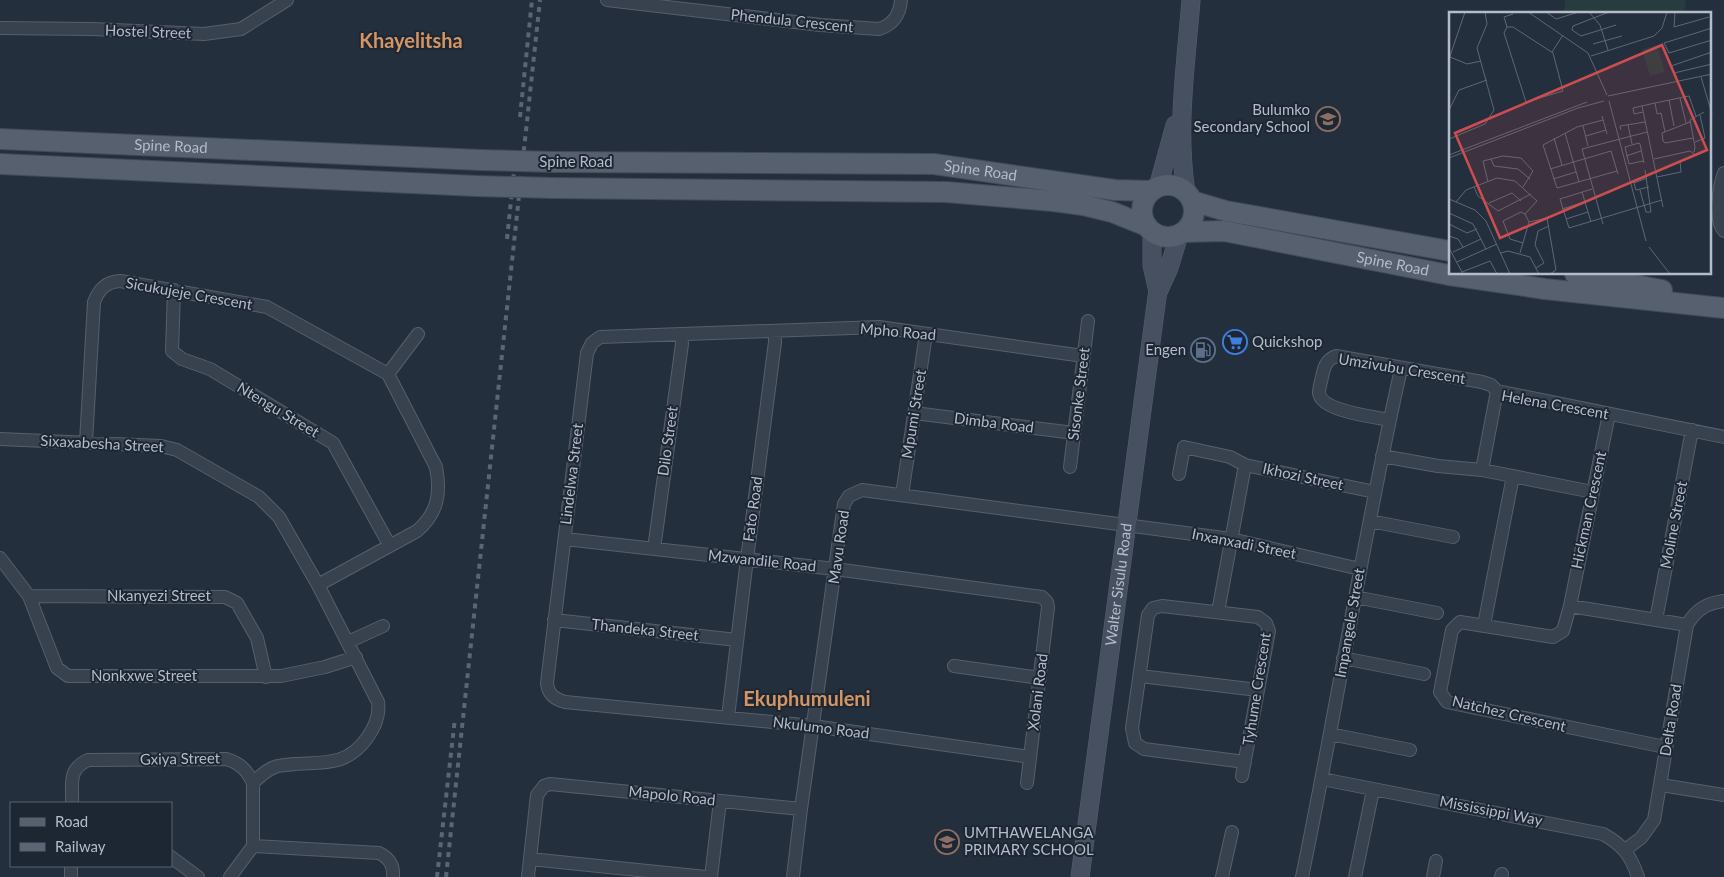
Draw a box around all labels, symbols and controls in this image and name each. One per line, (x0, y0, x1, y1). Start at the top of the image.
street label: Phendula Crescent (730, 5, 855, 35)
inset map (1449, 12, 1712, 275)
street label: Hostel Street (105, 20, 192, 42)
district label: Khayelitsha (359, 28, 463, 52)
place label: Bulumko Secondary School (1193, 100, 1310, 135)
school or university icon: Bulumko Secondary School (1315, 106, 1341, 132)
street label: Spine Road (134, 135, 208, 156)
street label: Spine Road (539, 152, 613, 170)
street label: Spine Road (943, 156, 1018, 184)
street label: Spine Road (1355, 247, 1431, 279)
street label: Sicukujeje Crescent (124, 273, 254, 313)
street label: Mpho Road (859, 319, 937, 343)
supermarket icon: Quickshop (1222, 329, 1248, 355)
place label: Quickshop (1252, 332, 1322, 350)
fuel station icon: Engen (1190, 337, 1216, 363)
place label: Engen (1145, 340, 1186, 358)
street label: Sisonke Street (1063, 346, 1093, 441)
street label: Umzivubu Crescent (1337, 349, 1468, 387)
street label: Mpumi Street (897, 367, 929, 460)
street label: Ntengu Street (234, 378, 323, 441)
street label: Helena Crescent (1500, 386, 1611, 422)
street label: Dilo Street (653, 404, 681, 477)
street label: Dimba Road (953, 408, 1035, 436)
street label: Lindelwa Street (556, 422, 586, 526)
street label: Sixaxabesha Street (40, 431, 165, 455)
street label: Hickman Crescent (1567, 449, 1609, 570)
street label: Ikhozi Street (1261, 459, 1346, 493)
street label: Fato Road (739, 475, 765, 543)
street label: Moline Street (1656, 479, 1690, 570)
street label: Mavu Road (824, 509, 852, 585)
street label: Walter Sisulu Road (1101, 522, 1135, 647)
street label: Inxanxadi Street (1190, 524, 1299, 562)
street label: Mzwandile Road (707, 545, 817, 575)
street label: Impangele Street (1331, 566, 1368, 679)
street label: Nkanyezi Street (107, 586, 211, 604)
street label: Thandeka Street (591, 614, 700, 644)
street label: Tyhume Crescent (1238, 630, 1274, 747)
street label: Xolani Road (1023, 652, 1051, 732)
street label: Nonkxwe Street (91, 666, 198, 684)
street label: Delta Road (1655, 683, 1685, 757)
district label: Ekuphumuleni (743, 686, 871, 710)
street label: Natchez Crescent (1451, 691, 1568, 735)
street label: Nkulumo Road (772, 712, 870, 742)
street label: Gxiya Street (140, 748, 221, 768)
street label: Mapolo Road (628, 781, 716, 809)
street label: Mississippi Way (1438, 791, 1544, 829)
legend (10, 802, 172, 867)
text: Road (55, 812, 88, 830)
place label: UMTHAWELANGA PRIMARY SCHOOL (964, 823, 1094, 858)
school or university icon: UMTHAWELANGA PRIMARY SCHOOL (934, 829, 960, 855)
text: Railway (55, 837, 106, 855)

